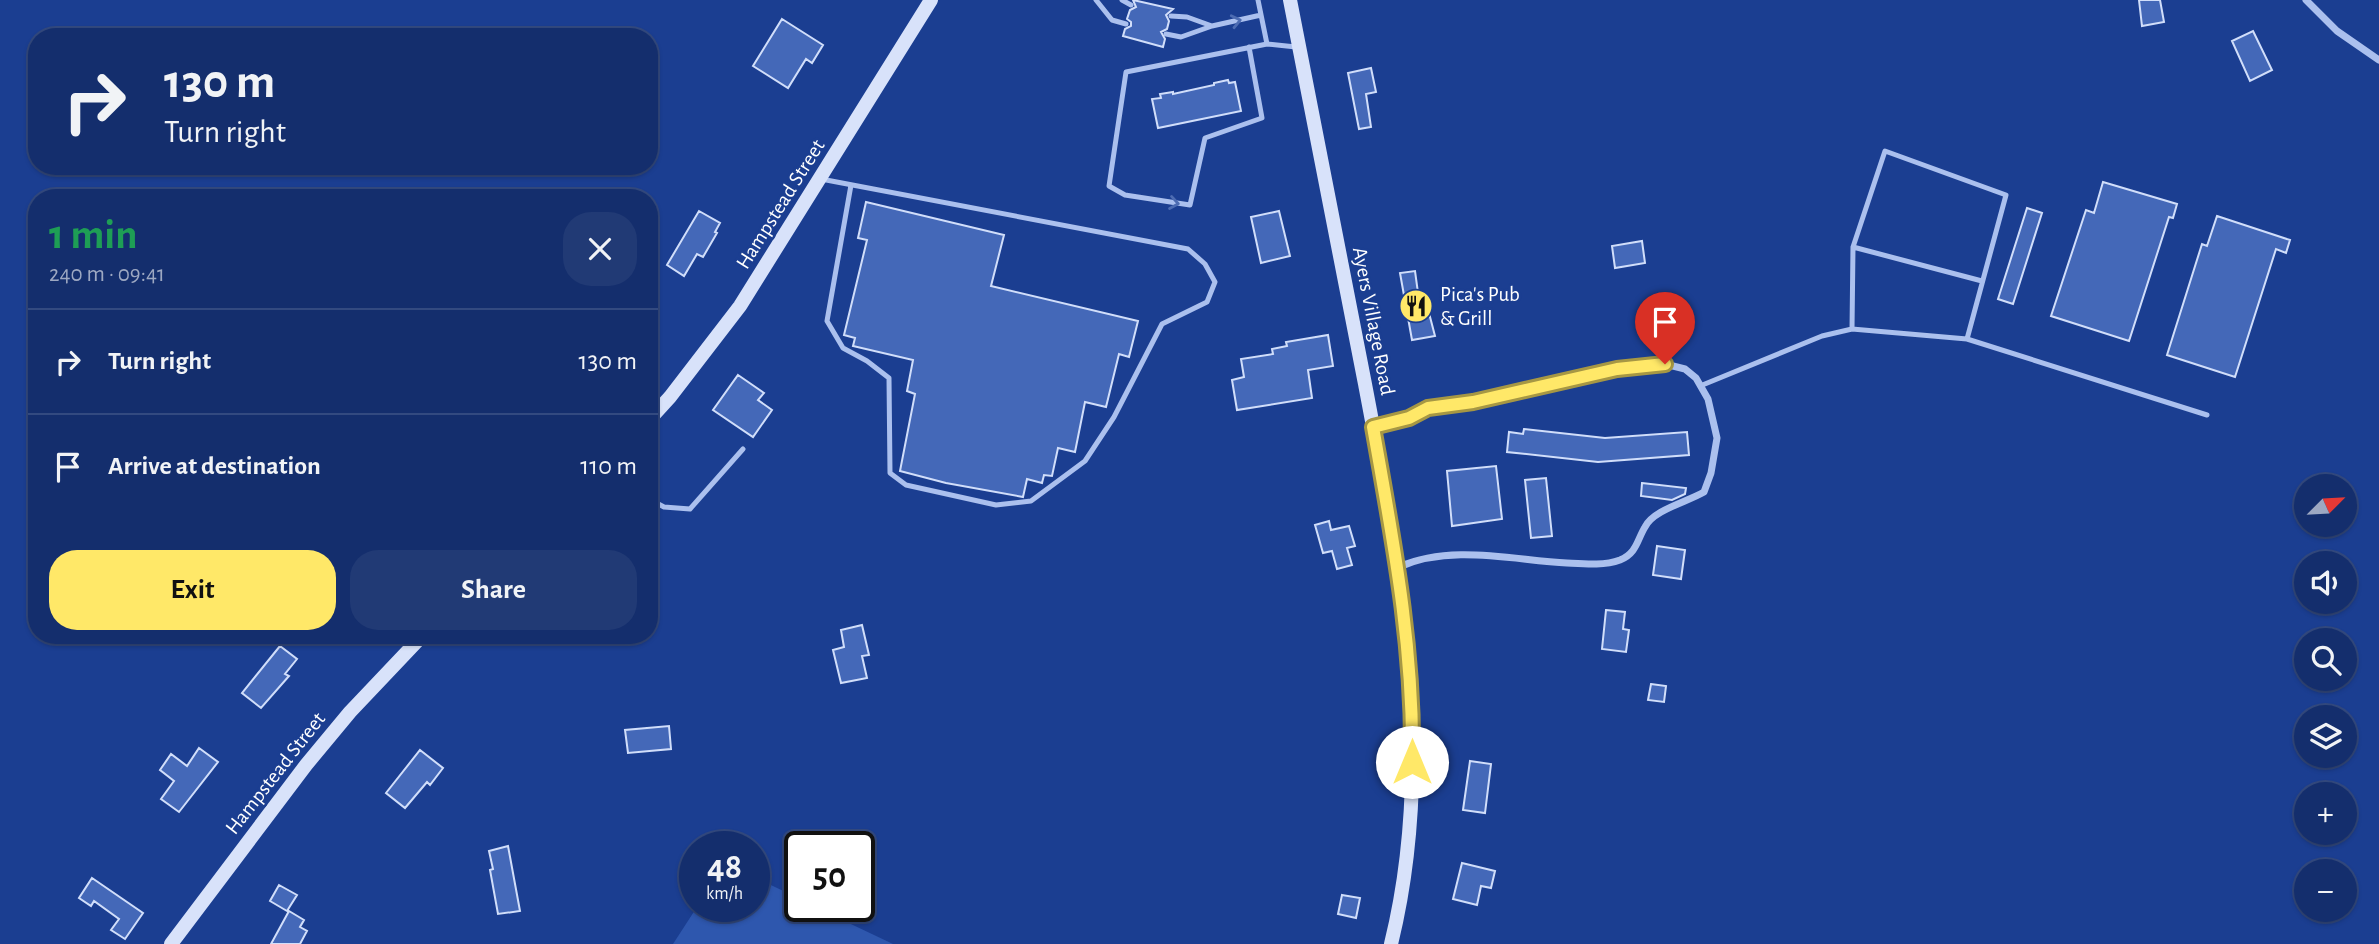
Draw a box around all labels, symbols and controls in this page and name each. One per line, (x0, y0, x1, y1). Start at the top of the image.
one-way arrow (1230, 14, 1242, 29)
icon: right (49, 56, 140, 147)
text: 130 m (164, 58, 275, 107)
text: Turn right (164, 116, 286, 148)
street label: Hampstead Street (732, 136, 829, 273)
one-way arrow (1169, 195, 1180, 210)
button: close (563, 212, 637, 286)
text: 1 min (49, 214, 138, 256)
street label: Ayers Village Road (1349, 245, 1398, 397)
text: 240 m · 09:41 (49, 263, 165, 286)
place label: Pica's Pub & Grill (1440, 284, 1520, 329)
restaurant icon: Pica's Pub & Grill (1397, 287, 1435, 325)
pin (1635, 292, 1695, 364)
icon: arrive (1646, 303, 1684, 341)
icon: right (49, 343, 87, 381)
text: Turn right (108, 348, 211, 374)
text: 130 m (579, 348, 637, 374)
icon: arrive (49, 448, 87, 486)
text: Arrive at destination (108, 453, 321, 479)
text: 110 m (580, 453, 637, 479)
north arrow (2294, 474, 2357, 537)
map controls (2294, 474, 2357, 922)
button: Exit (49, 550, 336, 630)
button: Share (350, 550, 637, 630)
button: sound (2294, 551, 2357, 614)
button: search (2294, 628, 2357, 691)
button: layers (2294, 705, 2357, 768)
street label: Hampstead Street (221, 708, 329, 838)
position arrow (1375, 725, 1449, 799)
button: + (2294, 782, 2357, 845)
speed limit sign: 50 (784, 831, 875, 922)
text: 48 (707, 850, 742, 885)
button: − (2294, 859, 2357, 922)
text: km/h (706, 885, 743, 903)

